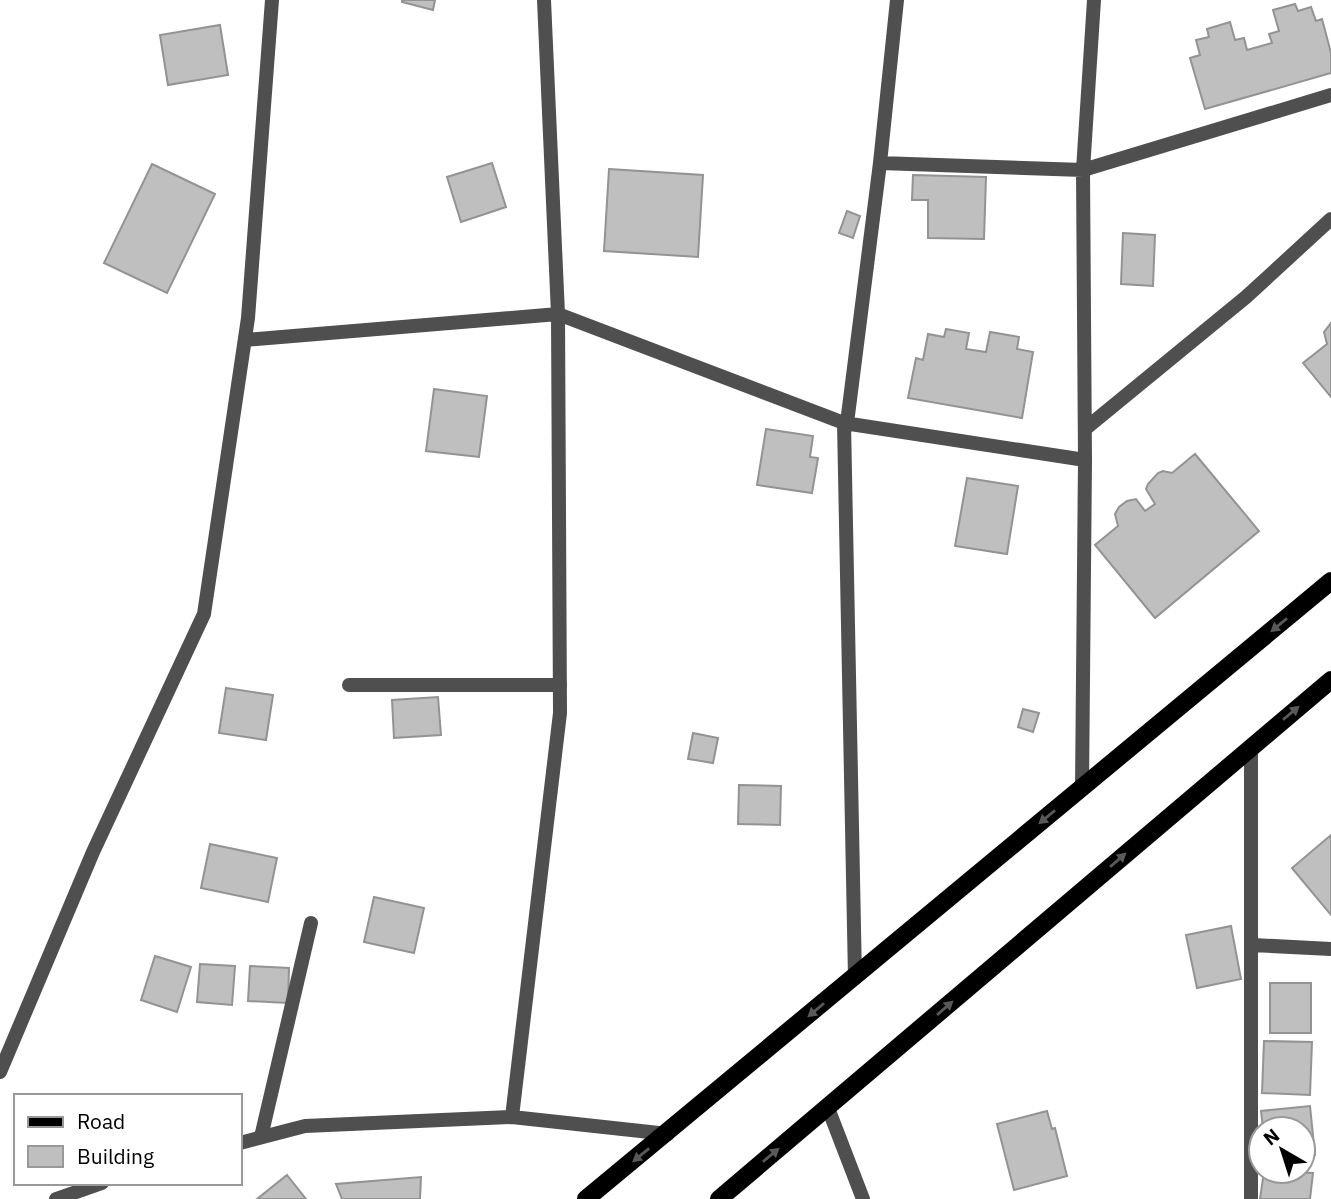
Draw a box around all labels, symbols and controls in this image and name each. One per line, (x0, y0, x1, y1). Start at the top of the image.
one-way arrow (1270, 617, 1288, 632)
one-way arrow (1283, 706, 1300, 721)
one-way arrow (1039, 809, 1056, 824)
one-way arrow (1109, 853, 1126, 868)
one-way arrow (936, 1000, 954, 1016)
one-way arrow (808, 1002, 825, 1017)
legend (14, 1094, 242, 1185)
text: Road (77, 1107, 125, 1135)
north arrow (1247, 1115, 1317, 1185)
text: N (1258, 1123, 1284, 1150)
text: Building (77, 1142, 154, 1170)
one-way arrow (632, 1148, 650, 1162)
one-way arrow (763, 1148, 780, 1163)

